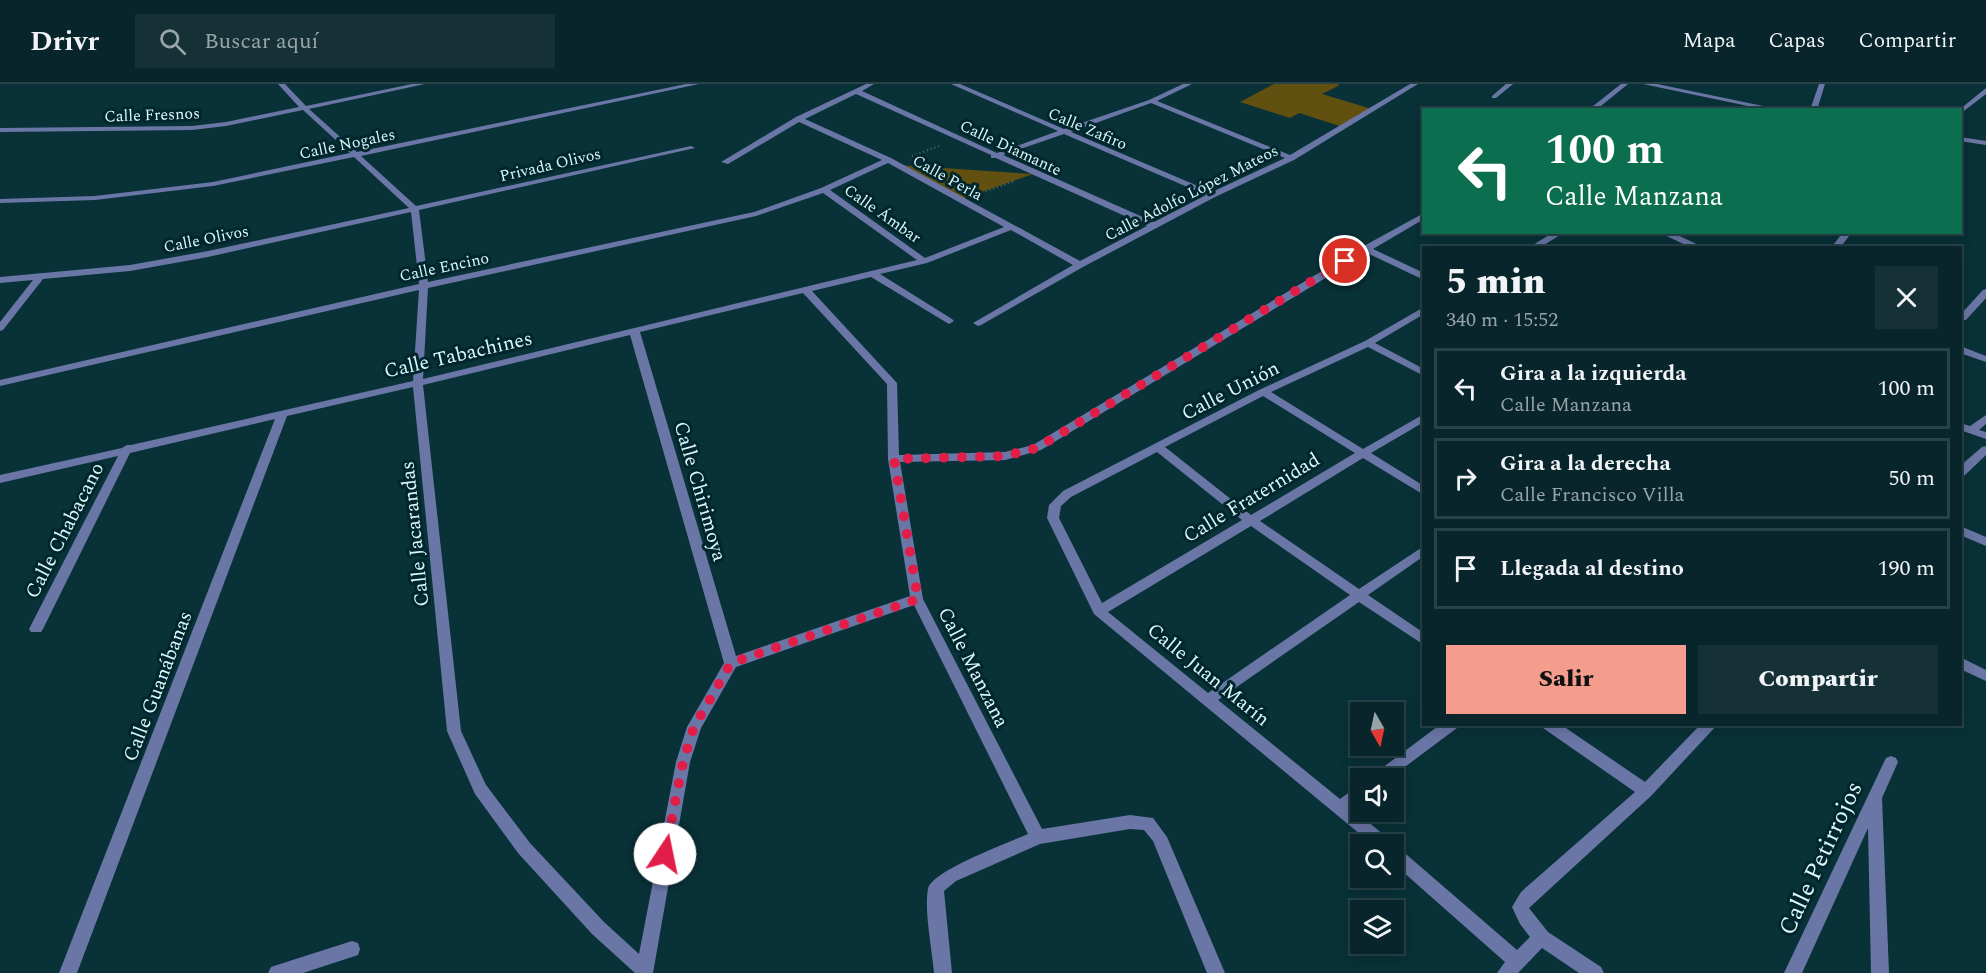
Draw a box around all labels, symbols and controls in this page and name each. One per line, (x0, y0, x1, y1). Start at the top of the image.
search box (135, 14, 555, 68)
text: Drivr (30, 20, 99, 63)
icon: search (156, 25, 189, 58)
text: Buscar aquí (204, 25, 318, 58)
text: Mapa (1683, 25, 1736, 57)
text: Capas (1769, 25, 1825, 57)
text: Compartir (1858, 25, 1956, 57)
street label: Calle Fresnos (104, 101, 200, 129)
street label: Calle Zafiro (1044, 101, 1131, 156)
street label: Calle Diamante (956, 114, 1065, 182)
text: 100 m (1545, 119, 1664, 182)
street label: Calle Nogales (297, 122, 397, 166)
icon: left (1446, 132, 1524, 210)
street label: Calle Adolfo López Mateos (1100, 139, 1282, 247)
street label: Privada Olivos (497, 142, 603, 188)
street label: Calle Perla (908, 149, 987, 207)
text: Calle Manzana (1545, 176, 1723, 218)
street label: Calle Ámbar (839, 178, 926, 249)
street label: Calle Olivos (162, 219, 251, 259)
pin (1319, 235, 1370, 286)
icon: arrive (1328, 244, 1361, 277)
street label: Calle Encino (397, 246, 491, 288)
text: 5 min (1446, 255, 1546, 310)
button: close (1875, 266, 1938, 329)
text: 340 m · 15:52 (1446, 305, 1558, 335)
street label: Calle Tabachines (381, 323, 535, 387)
street label: Calle Unión (1176, 353, 1285, 428)
text: Gira a la izquierda (1500, 357, 1687, 390)
icon: left (1449, 372, 1482, 405)
text: 100 m (1878, 372, 1935, 405)
text: Calle Manzana (1500, 390, 1632, 420)
street label: Calle Chirimoya (666, 418, 734, 565)
street label: Calle Fraternidad (1177, 445, 1326, 551)
text: Gira a la derecha (1500, 447, 1671, 480)
street label: Calle Chabacano (18, 457, 112, 604)
street label: Calle Jacarandas (392, 460, 438, 608)
icon: right (1449, 462, 1482, 495)
text: 50 m (1889, 462, 1935, 495)
text: Calle Francisco Villa (1500, 480, 1684, 510)
icon: arrive (1449, 552, 1482, 585)
text: Llegada al destino (1500, 552, 1684, 585)
text: 190 m (1878, 552, 1935, 585)
street label: Calle Manzana (930, 602, 1017, 733)
street label: Calle Guanábanas (115, 607, 200, 766)
street label: Calle Juan Marín (1140, 616, 1276, 734)
button: Salir (1446, 645, 1686, 714)
button: Compartir (1698, 645, 1938, 714)
north arrow (1350, 702, 1404, 756)
map controls (1350, 702, 1404, 954)
button: sound (1350, 768, 1404, 822)
street label: Calle Petirrojos (1769, 776, 1872, 941)
position arrow (633, 822, 697, 886)
button: search (1350, 834, 1404, 888)
button: layers (1350, 900, 1404, 954)

